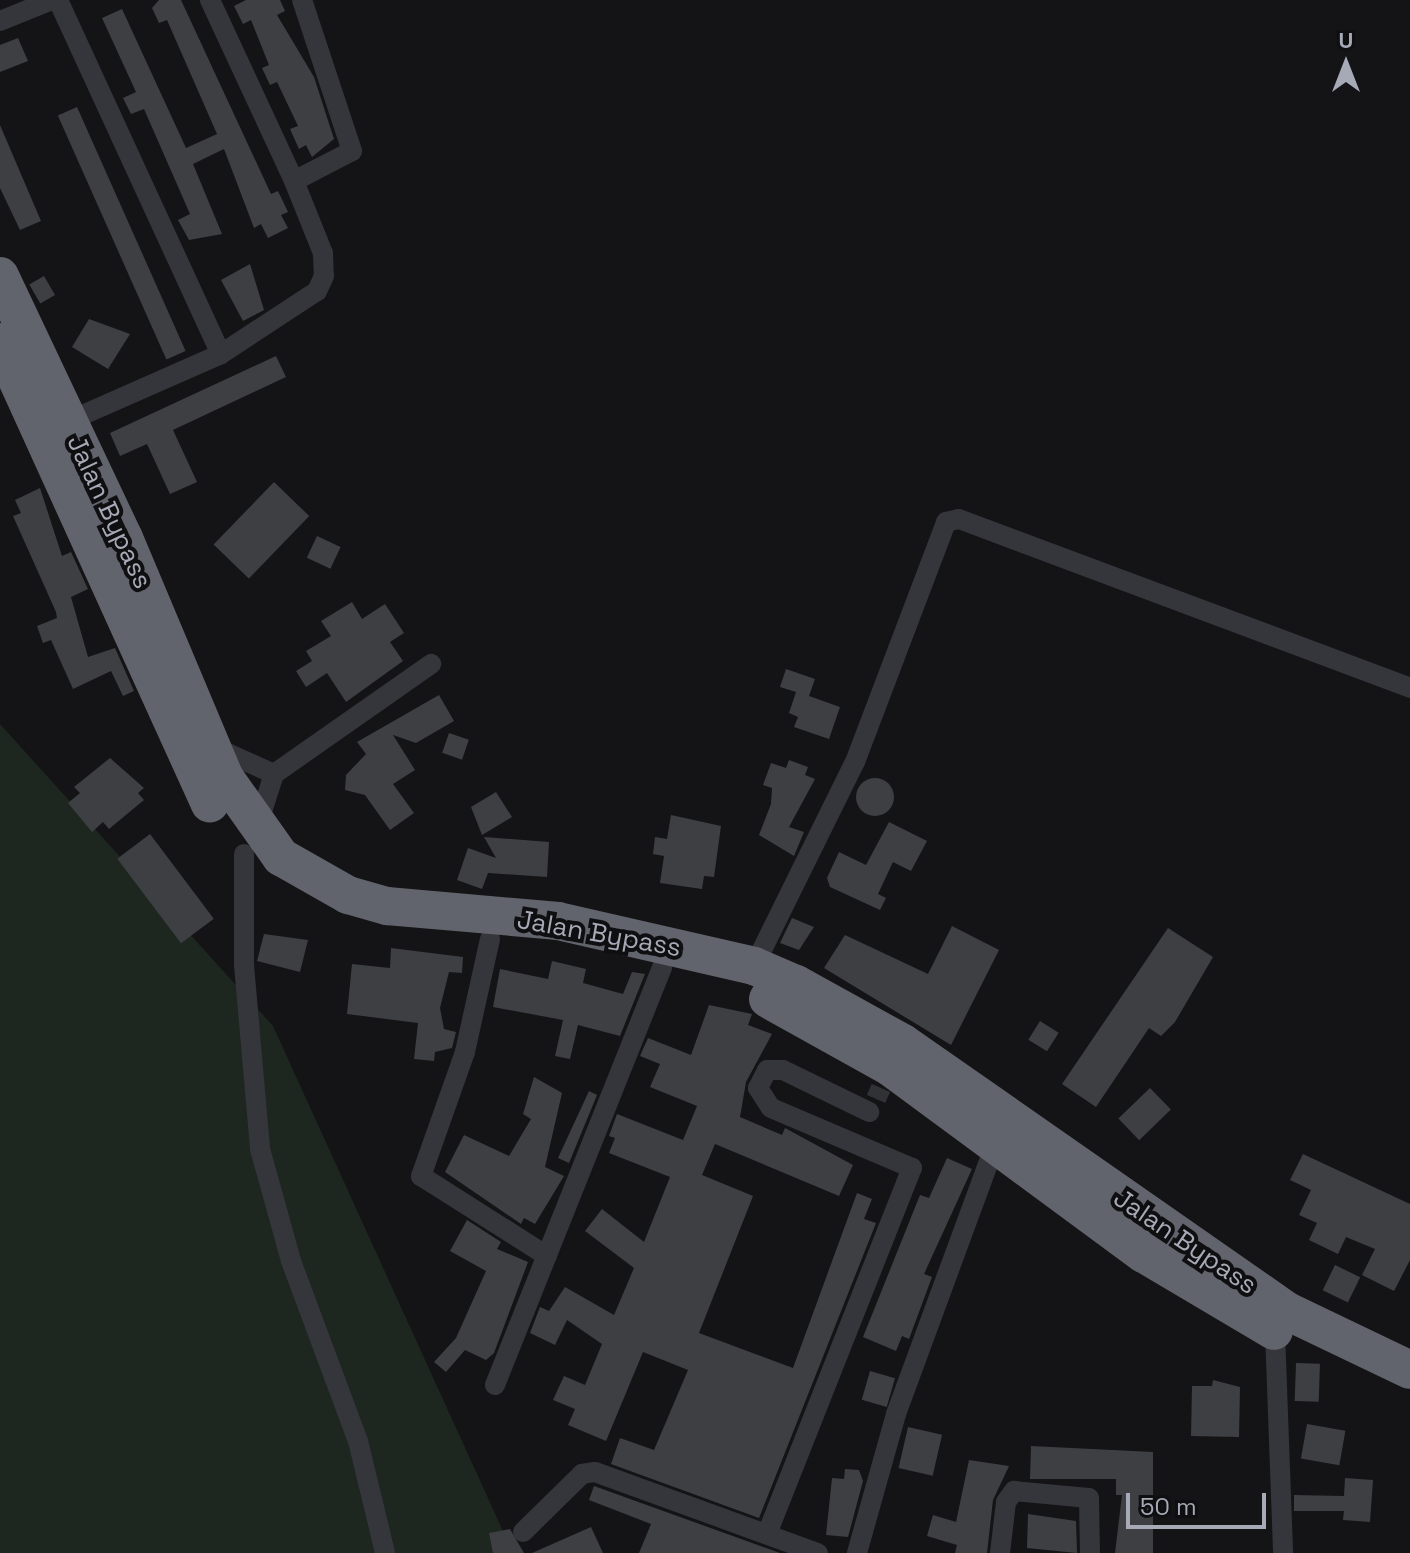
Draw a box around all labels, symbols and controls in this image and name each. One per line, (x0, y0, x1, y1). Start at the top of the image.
north arrow (1306, 24, 1386, 104)
text: U (1339, 26, 1353, 54)
street label: Jalan Bypass (60, 430, 158, 594)
street label: Jalan Bypass (515, 904, 683, 964)
street label: Jalan Bypass (1108, 1183, 1262, 1301)
scale bar (1130, 1477, 1270, 1527)
text: 50 m (1140, 1491, 1197, 1522)

